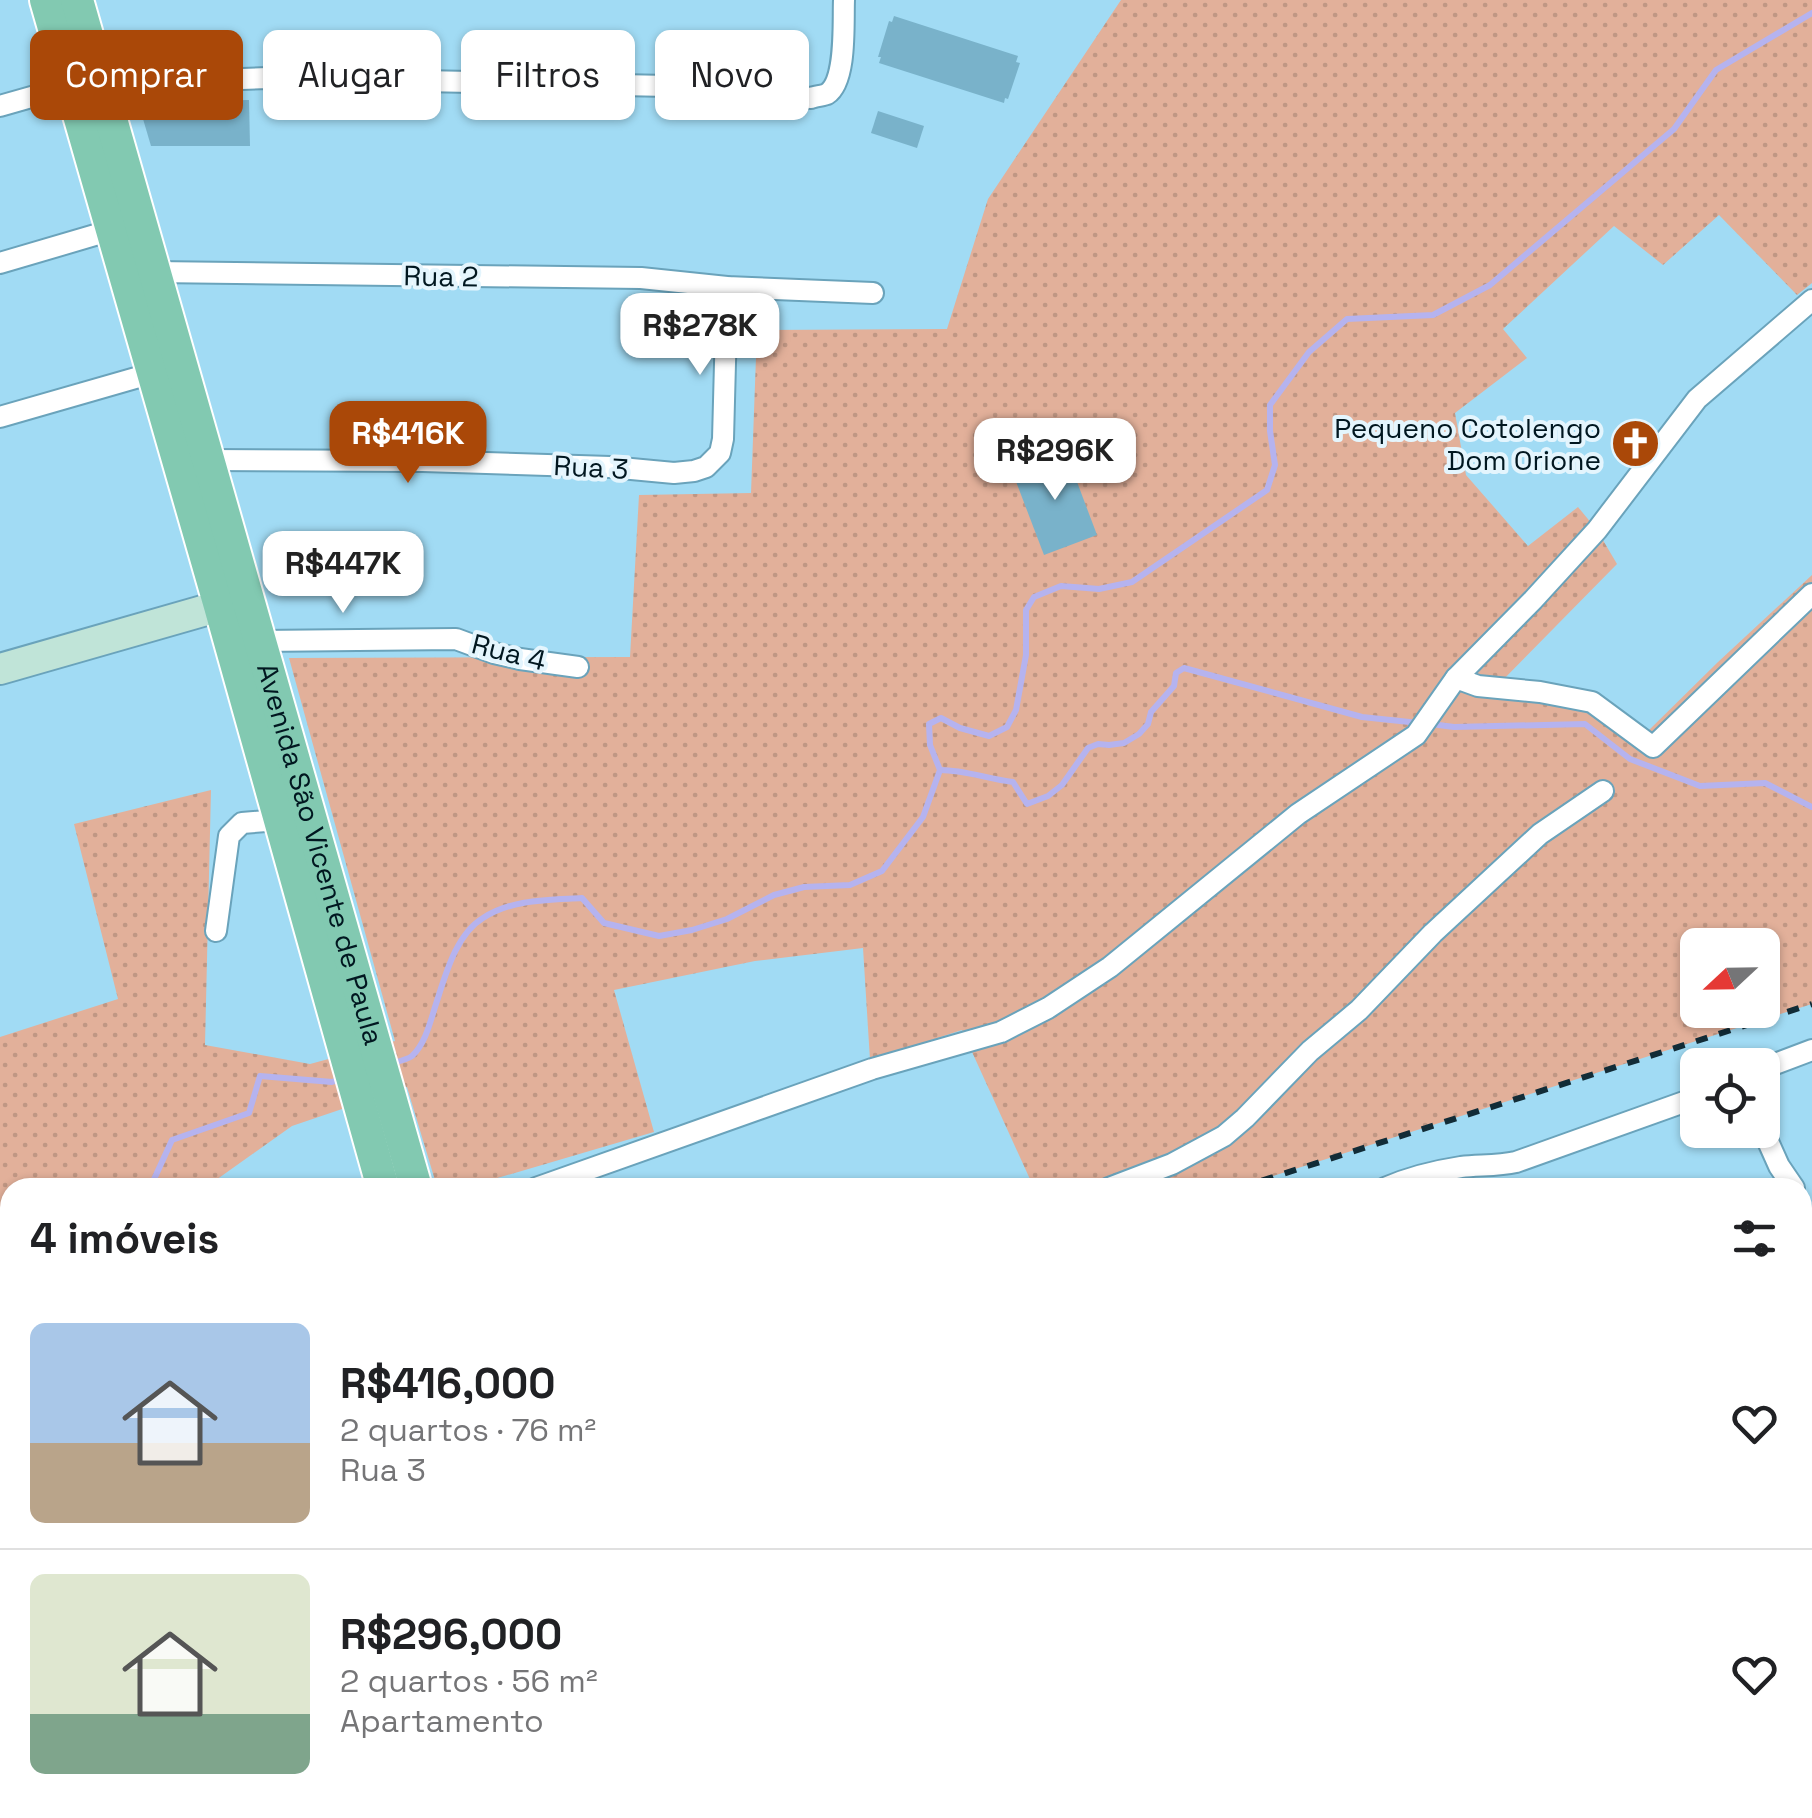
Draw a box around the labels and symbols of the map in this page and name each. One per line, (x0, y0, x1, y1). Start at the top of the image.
street label: Rua 2 (403, 257, 479, 295)
pin: R$278K (619, 293, 781, 378)
pin: R$416K (327, 401, 489, 486)
place label: Pequeno Cotolengo Dom Orione (1334, 410, 1601, 478)
pin: R$296K (974, 418, 1136, 503)
church icon: Pequeno Cotolengo Dom Orione (1610, 418, 1662, 470)
street label: Rua 3 (553, 447, 629, 487)
pin: R$447K (262, 531, 424, 616)
street label: Rua 4 (468, 625, 550, 679)
street label: Avenida São Vicente de Paula (249, 659, 392, 1049)
north arrow (1680, 928, 1780, 1028)

